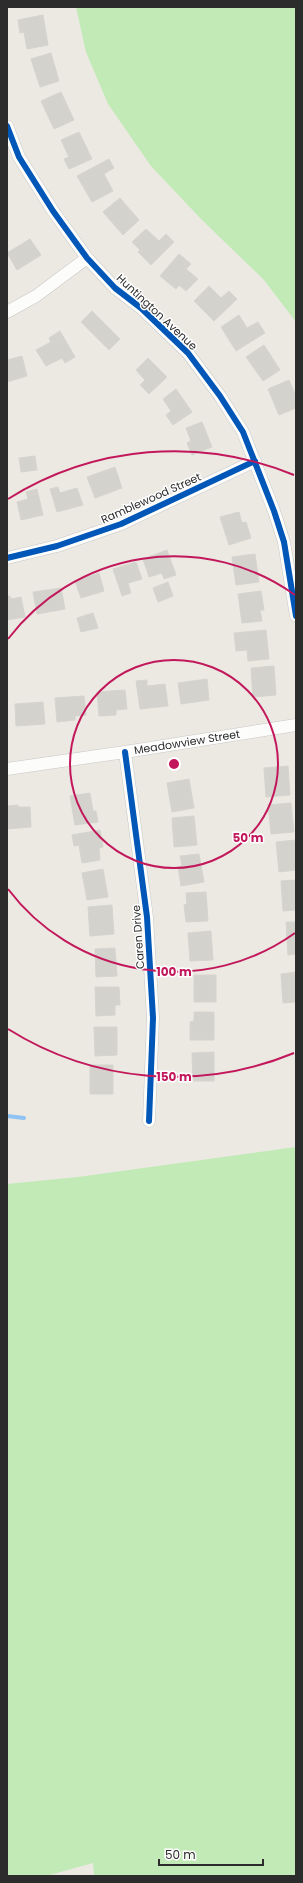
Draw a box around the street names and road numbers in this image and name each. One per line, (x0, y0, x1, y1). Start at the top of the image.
street label: Huntington Avenue (113, 270, 201, 354)
street label: Ramblewood Street (98, 469, 204, 527)
street label: Meadowview Street (133, 726, 241, 758)
street label: Caren Drive (128, 904, 148, 970)

